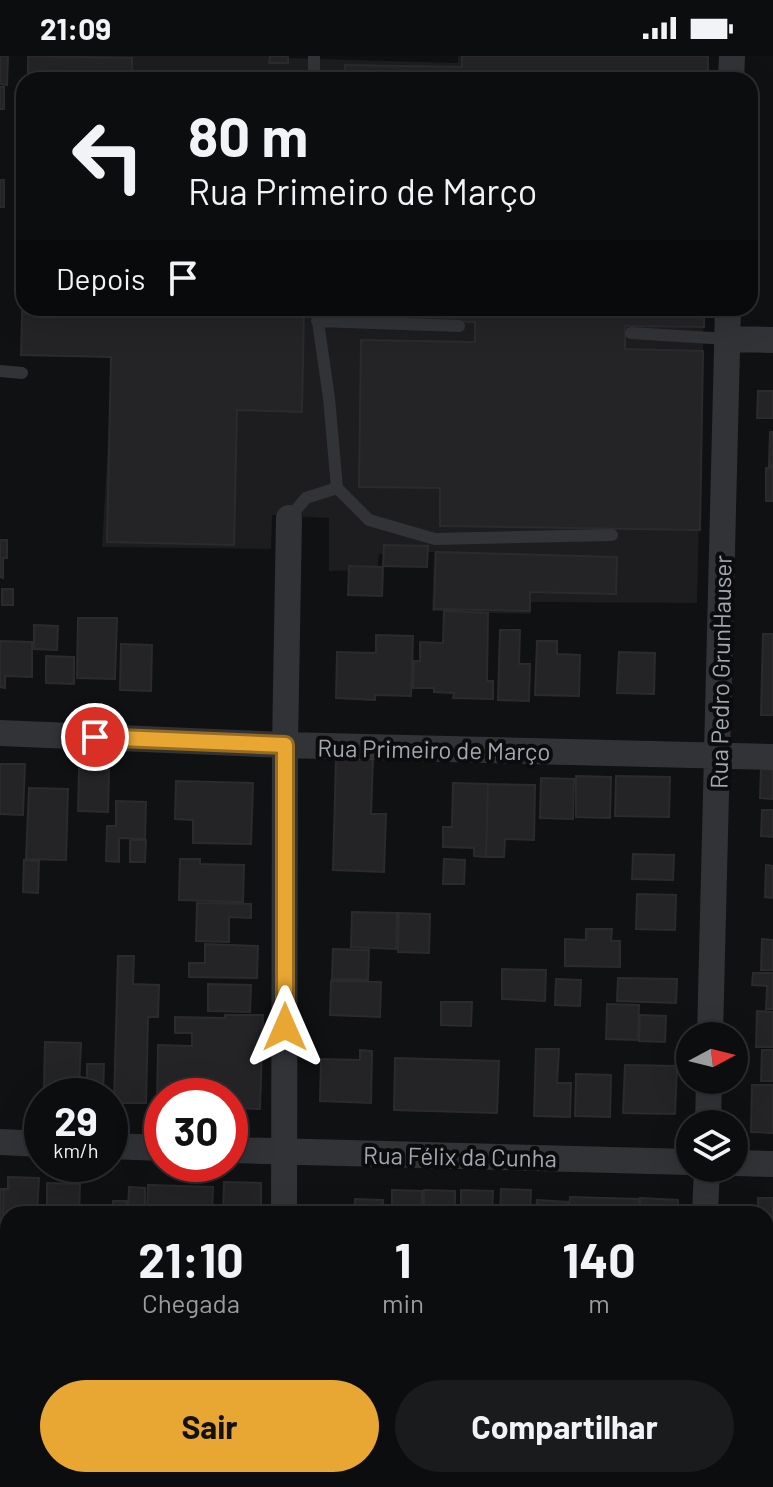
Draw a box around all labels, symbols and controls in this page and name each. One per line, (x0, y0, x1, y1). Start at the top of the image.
text: 21:09 (40, 10, 111, 46)
text: 80 m (188, 101, 308, 168)
icon: left (56, 104, 160, 208)
text: Rua Primeiro de Março (188, 169, 538, 212)
icon: arrive (161, 256, 205, 300)
text: Depois (56, 260, 145, 296)
street label: Rua Pedro GrunHauser (703, 555, 737, 789)
pin (61, 703, 129, 771)
icon: arrive (73, 715, 117, 759)
street label: Rua Primeiro de Março (317, 732, 551, 766)
position arrow (243, 985, 327, 1069)
north arrow (676, 1022, 748, 1094)
map controls (676, 1022, 748, 1182)
speed limit sign: 30 (144, 1078, 248, 1182)
text: 29 (54, 1096, 98, 1144)
button: layers (676, 1110, 748, 1182)
text: km/h (53, 1138, 99, 1162)
street label: Rua Félix da Cunha (363, 1140, 557, 1172)
text: 21:10 (138, 1230, 244, 1288)
text: 1 (395, 1230, 412, 1288)
text: 140 (562, 1230, 636, 1288)
text: Chegada (142, 1287, 240, 1318)
text: min (382, 1287, 424, 1318)
text: m (588, 1287, 610, 1318)
button: Sair (40, 1380, 379, 1472)
button: Compartilhar (395, 1380, 734, 1472)

